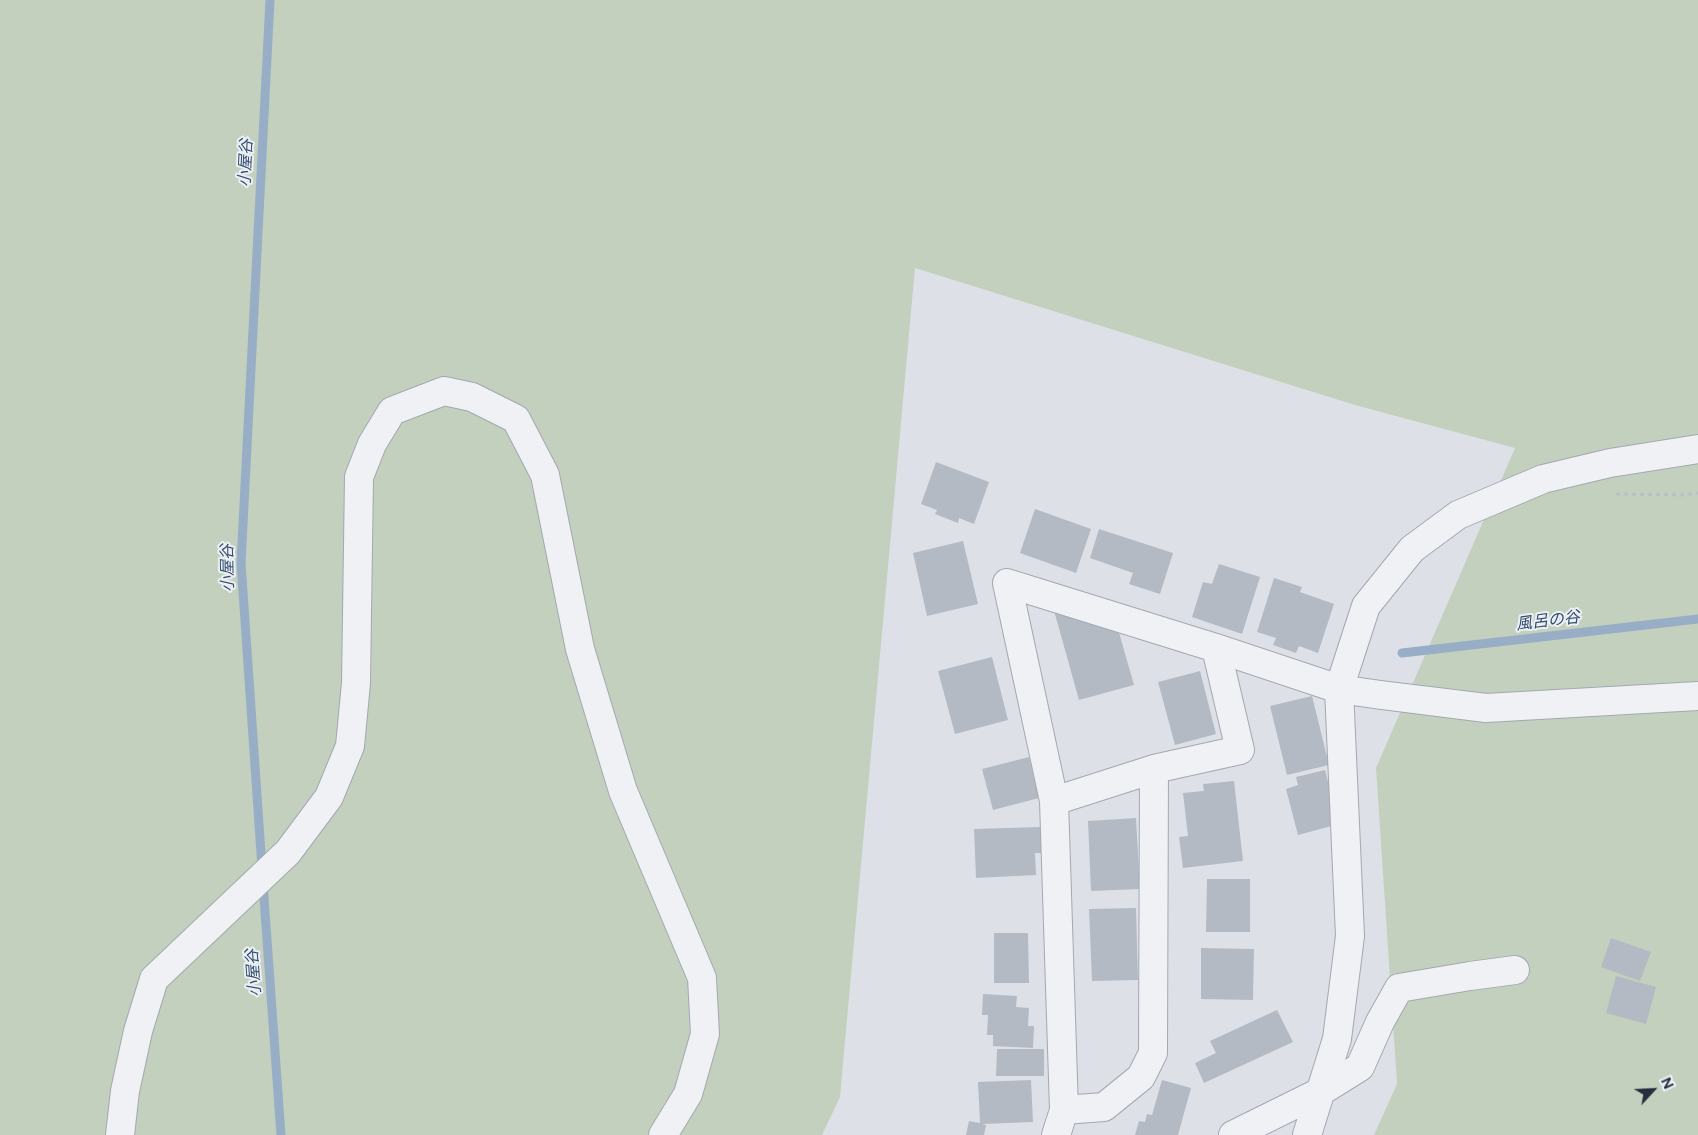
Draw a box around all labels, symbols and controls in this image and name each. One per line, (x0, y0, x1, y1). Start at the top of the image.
water label: 小屋谷 (235, 139, 257, 187)
water label: 小屋谷 (218, 544, 238, 592)
water label: 風呂の谷 (1515, 608, 1581, 634)
water label: 小屋谷 (243, 948, 265, 998)
north arrow (1628, 1065, 1678, 1115)
text: N (1657, 1075, 1677, 1092)

